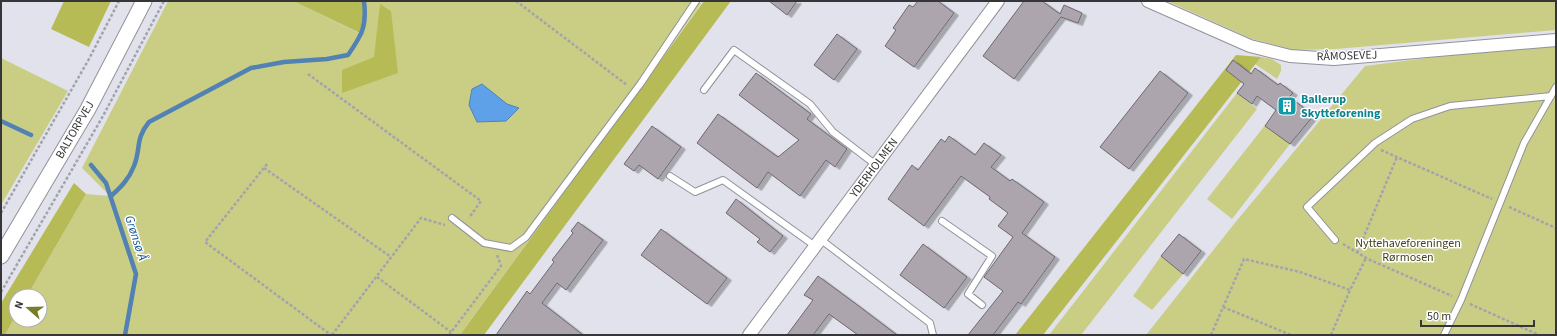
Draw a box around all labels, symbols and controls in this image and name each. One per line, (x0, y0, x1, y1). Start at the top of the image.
street label: RÅMOSEVEJ (1316, 46, 1378, 66)
place label: Ballerup Skytteforening (1301, 91, 1381, 122)
building icon: Ballerup Skytteforening (1276, 95, 1298, 117)
street label: BALTORPVEJ (52, 98, 98, 162)
street label: YDERHOLMEN (845, 135, 902, 202)
water label: Grønsø Å (120, 213, 152, 263)
park label: Nyttehaveforeningen Rørmosen (1355, 235, 1461, 266)
north arrow (8, 288, 48, 328)
text: N (11, 299, 27, 311)
scale bar (1421, 302, 1534, 328)
text: 50 m (1427, 308, 1451, 325)

